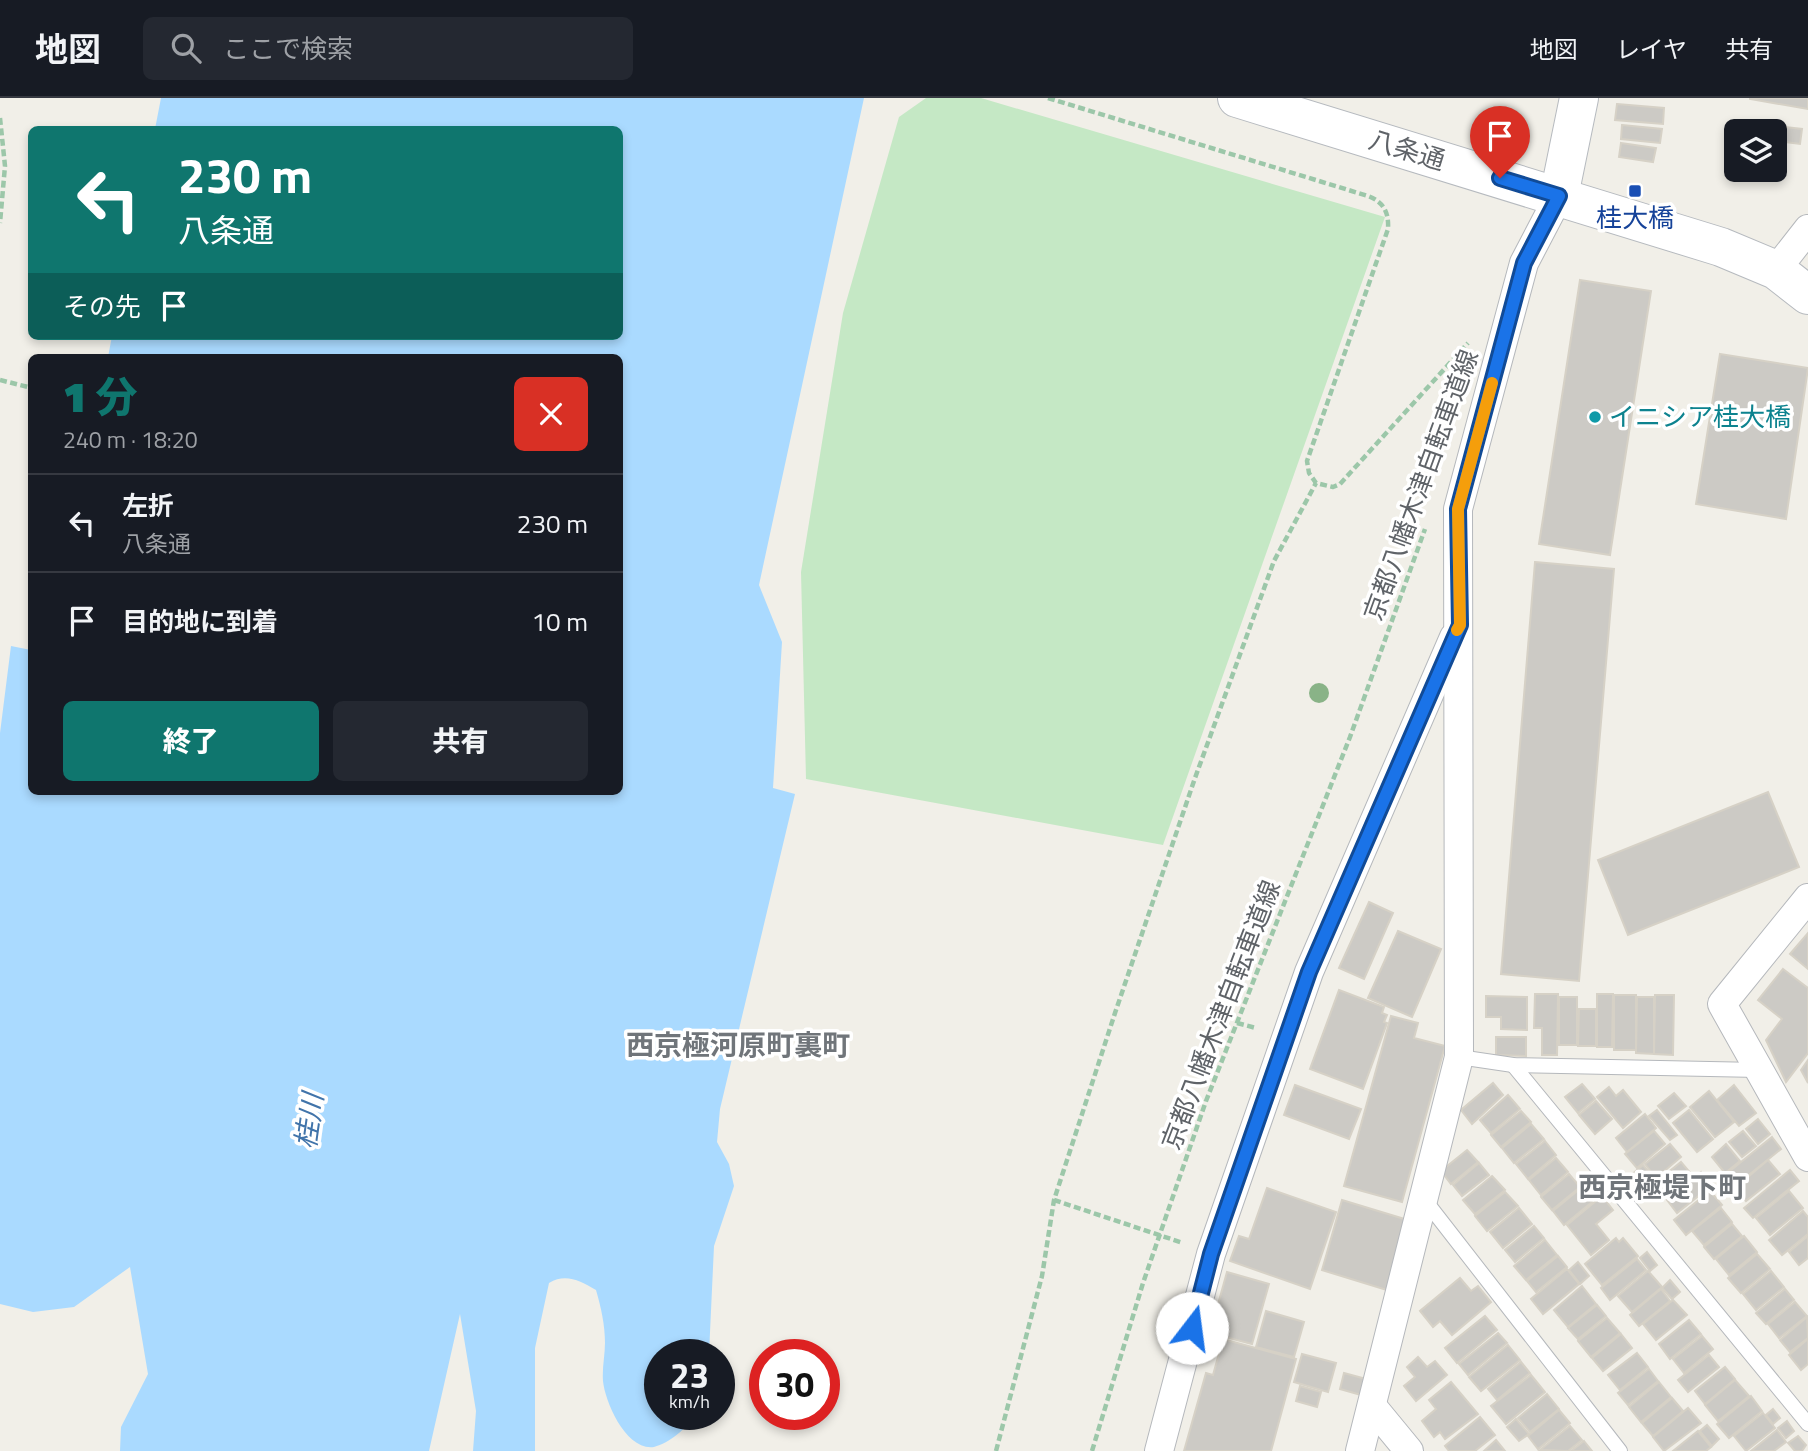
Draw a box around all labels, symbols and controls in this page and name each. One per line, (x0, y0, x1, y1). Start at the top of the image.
search box (143, 17, 633, 80)
text: 地図 (35, 24, 101, 74)
icon: search (167, 29, 205, 67)
text: ここで検索 (223, 29, 353, 68)
text: 地図 (1530, 31, 1578, 67)
text: レイヤ (1616, 31, 1687, 67)
text: 共有 (1725, 31, 1773, 67)
pin (1470, 106, 1530, 178)
icon: arrive (1481, 117, 1519, 155)
street label: 八条通 (1364, 119, 1450, 180)
map controls (1724, 119, 1787, 182)
button: layers (1724, 119, 1787, 182)
text: 230 m (178, 137, 312, 212)
icon: left (63, 154, 154, 245)
marker: 桂大橋 (1627, 183, 1643, 199)
place label: 桂大橋 (1596, 198, 1674, 237)
text: 八条通 (178, 206, 274, 254)
text: その先 (63, 287, 141, 326)
icon: arrive (155, 287, 193, 325)
street label: 京都八幡木津自転車道線 (1353, 344, 1488, 626)
text: 1 分 (63, 364, 137, 428)
button: close (514, 377, 588, 451)
place label: イニシア桂大橋 (1609, 397, 1791, 436)
marker: イニシア桂大橋 (1587, 409, 1603, 425)
text: 240 m · 18:20 (63, 422, 198, 457)
text: 左折 (122, 486, 174, 525)
icon: left (63, 504, 101, 542)
text: 230 m (517, 504, 588, 543)
text: 八条通 (122, 526, 191, 561)
icon: arrive (63, 602, 101, 640)
text: 目的地に到着 (122, 602, 278, 641)
text: 10 m (531, 602, 588, 641)
button: 終了 (63, 701, 319, 781)
button: 共有 (333, 701, 588, 781)
street label: 京都八幡木津自転車道線 (1151, 874, 1290, 1155)
district label: 西京極河原町裏町 (626, 1023, 850, 1066)
water label: 桂川 (283, 1087, 334, 1152)
district label: 西京極堤下町 (1578, 1165, 1746, 1208)
position arrow (1155, 1291, 1229, 1365)
speed limit sign: 30 (749, 1339, 840, 1430)
text: 23 (670, 1348, 709, 1402)
text: km/h (669, 1388, 710, 1415)

